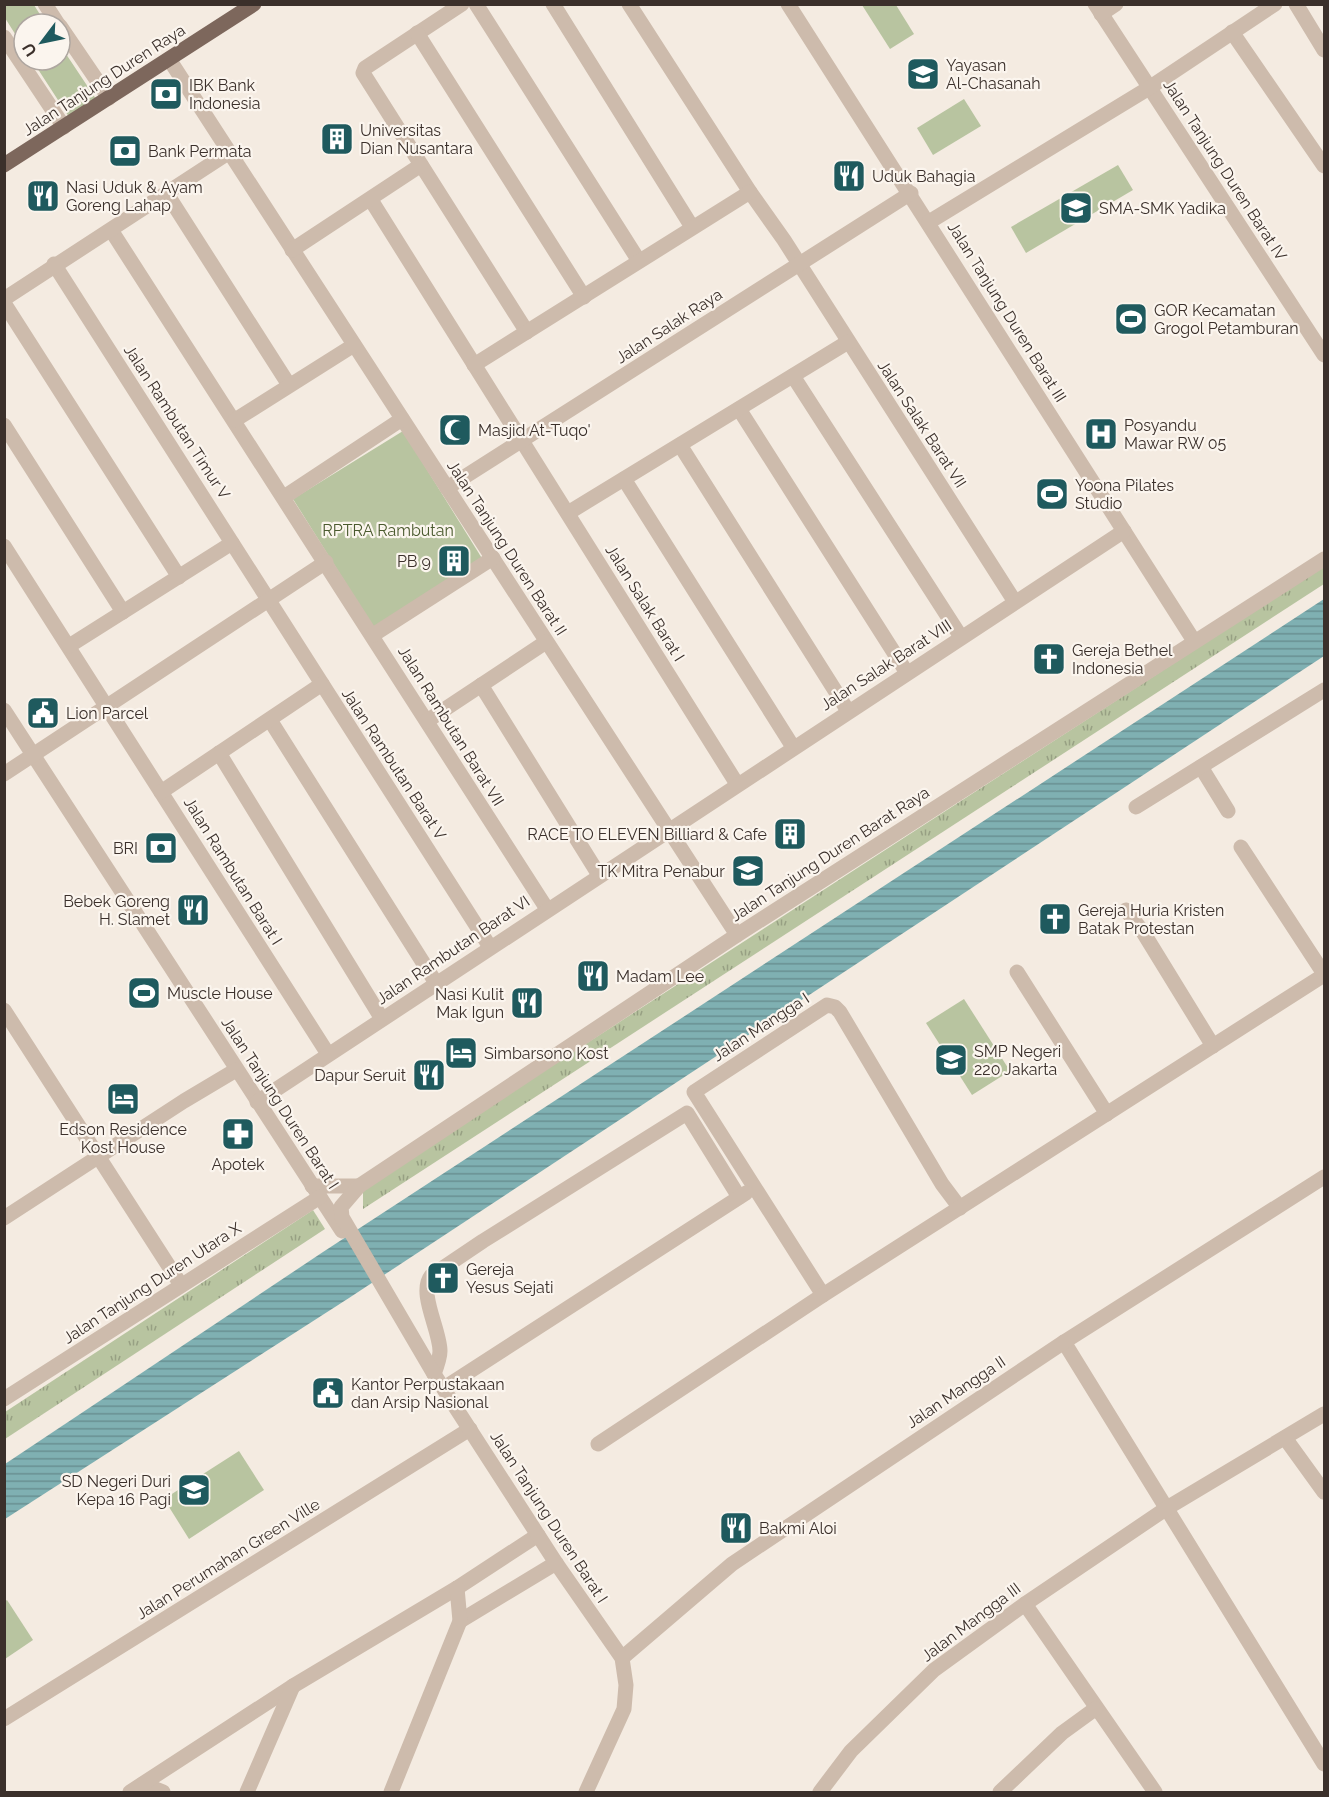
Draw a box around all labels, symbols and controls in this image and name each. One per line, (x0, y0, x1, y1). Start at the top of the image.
north arrow (12, 12, 72, 72)
street label: Jalan Tanjung Duren Raya (19, 20, 189, 140)
text: U (18, 40, 41, 60)
school or university icon: Yayasan Al-Chasanah (905, 56, 941, 92)
place label: Yayasan Al-Chasanah (946, 56, 1041, 93)
bank icon: IBK Bank Indonesia (148, 76, 184, 112)
place label: IBK Bank Indonesia (189, 76, 260, 113)
street label: Jalan Tanjung Duren Barat IV (1159, 76, 1291, 264)
building icon: Universitas Dian Nusantara (319, 121, 355, 157)
place label: Universitas Dian Nusantara (360, 121, 473, 158)
bank icon: Bank Permata (107, 133, 143, 169)
place label: Bank Permata (148, 142, 252, 161)
restaurant icon: Uduk Bahagia (831, 158, 867, 194)
place label: Uduk Bahagia (872, 167, 975, 186)
restaurant icon: Nasi Uduk & Ayam Goreng Lahap (25, 178, 61, 214)
place label: Nasi Uduk & Ayam Goreng Lahap (66, 178, 203, 215)
school or university icon: SMA-SMK Yadika (1058, 190, 1094, 226)
place label: SMA-SMK Yadika (1099, 199, 1226, 218)
street label: Jalan Tanjung Duren Barat III (944, 218, 1070, 406)
street label: Jalan Salak Raya (612, 285, 726, 367)
sports icon: GOR Kecamatan Grogol Petamburan (1113, 301, 1149, 337)
place label: GOR Kecamatan Grogol Petamburan (1154, 301, 1299, 338)
street label: Jalan Rambutan Timur V (120, 341, 234, 503)
street label: Jalan Salak Barat VII (874, 357, 970, 491)
mosque icon: Masjid At-Tuqo' (437, 412, 473, 448)
hospital icon: Posyandu Mawar RW 05 (1083, 416, 1119, 452)
place label: Posyandu Mawar RW 05 (1124, 416, 1226, 453)
place label: Masjid At-Tuqo' (478, 421, 591, 440)
street label: Jalan Tanjung Duren Barat II (443, 457, 571, 639)
sports icon: Yoona Pilates Studio (1034, 476, 1070, 512)
place label: Yoona Pilates Studio (1075, 476, 1174, 513)
park label: RPTRA Rambutan (322, 521, 454, 540)
street label: Jalan Salak Barat I (601, 541, 689, 665)
building icon: PB 9 (436, 543, 472, 579)
place label: PB 9 (397, 552, 431, 571)
street label: Jalan Salak Barat VIII (817, 616, 955, 714)
church icon: Gereja Bethel Indonesia (1031, 641, 1067, 677)
place label: Gereja Bethel Indonesia (1072, 641, 1173, 678)
street label: Jalan Rambutan Barat VII (394, 642, 508, 810)
street label: Jalan Rambutan Barat V (338, 684, 450, 844)
public building icon: Lion Parcel (25, 695, 61, 731)
place label: Lion Parcel (66, 704, 149, 723)
street label: Jalan Tanjung Duren Barat Raya (727, 783, 933, 925)
street label: Jalan Rambutan Barat I (180, 794, 286, 948)
building icon: RACE TO ELEVEN Billiard & Cafe (772, 816, 808, 852)
place label: RACE TO ELEVEN Billiard & Cafe (527, 825, 767, 844)
bank icon: BRI (143, 830, 179, 866)
place label: BRI (113, 839, 138, 858)
school or university icon: TK Mitra Penabur (730, 853, 766, 889)
place label: TK Mitra Penabur (598, 862, 725, 881)
place label: Bebek Goreng H. Slamet (63, 892, 171, 929)
restaurant icon: Bebek Goreng H. Slamet (175, 892, 211, 928)
street label: Jalan Rambutan Barat VI (373, 892, 533, 1008)
church icon: Gereja Huria Kristen Batak Protestan (1037, 901, 1073, 937)
place label: Gereja Huria Kristen Batak Protestan (1078, 901, 1224, 938)
restaurant icon: Madam Lee (575, 958, 611, 994)
place label: Madam Lee (616, 967, 704, 986)
sports icon: Muscle House (126, 975, 162, 1011)
place label: Muscle House (167, 984, 273, 1003)
place label: Nasi Kulit Mak Igun (435, 985, 505, 1022)
restaurant icon: Nasi Kulit Mak Igun (509, 985, 545, 1021)
street label: Jalan Mangga I (709, 989, 813, 1065)
street label: Jalan Tanjung Duren Barat I (217, 1014, 343, 1192)
hotel icon: Simbarsono Kost (443, 1035, 479, 1071)
school or university icon: SMP Negeri 220 Jakarta (933, 1042, 969, 1078)
place label: SMP Negeri 220 Jakarta (974, 1042, 1061, 1079)
place label: Simbarsono Kost (484, 1044, 609, 1063)
restaurant icon: Dapur Seruit (411, 1057, 447, 1093)
place label: Dapur Seruit (314, 1066, 407, 1085)
hotel icon: Edson Residence Kost House (105, 1081, 141, 1117)
pharmacy icon: Apotek (220, 1116, 256, 1152)
place label: Edson Residence Kost House (59, 1120, 187, 1157)
place label: Apotek (211, 1155, 265, 1174)
street label: Jalan Tanjung Duren Utara X (59, 1218, 245, 1348)
church icon: Gereja Yesus Sejati (425, 1260, 461, 1296)
place label: Gereja Yesus Sejati (466, 1260, 554, 1297)
street label: Jalan Mangga II (903, 1352, 1009, 1432)
public building icon: Kantor Perpustakaan dan Arsip Nasional (310, 1375, 346, 1411)
place label: Kantor Perpustakaan dan Arsip Nasional (351, 1375, 505, 1412)
street label: Jalan Tanjung Duren Barat I (486, 1428, 612, 1606)
place label: SD Negeri Duri Kepa 16 Pagi (62, 1472, 171, 1509)
school or university icon: SD Negeri Duri Kepa 16 Pagi (176, 1472, 212, 1508)
street label: Jalan Perumahan Green Ville (133, 1495, 323, 1623)
restaurant icon: Bakmi Aloi (718, 1510, 754, 1546)
place label: Bakmi Aloi (759, 1519, 837, 1538)
street label: Jalan Mangga III (918, 1579, 1024, 1665)

